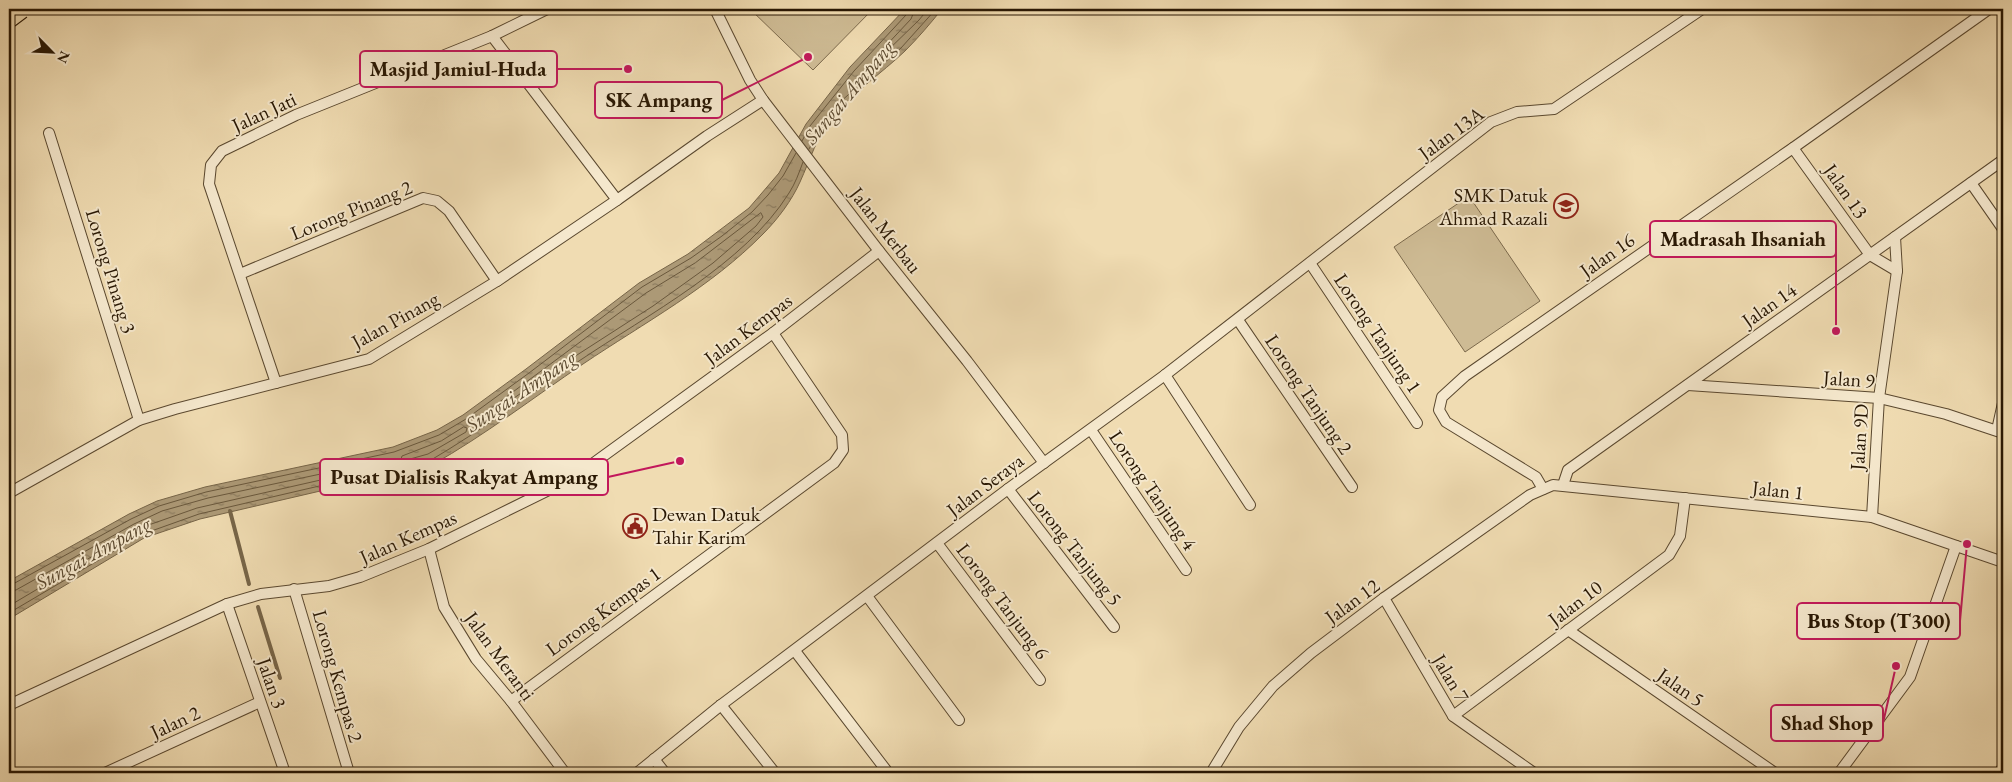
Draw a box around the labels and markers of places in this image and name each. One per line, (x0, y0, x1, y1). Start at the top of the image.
callout: Masjid Jamiul-Huda (360, 51, 557, 87)
callout: SK Ampang (595, 82, 722, 118)
place label: SMK Datuk Ahmad Razali (1438, 182, 1549, 231)
school or university icon: SMK Datuk Ahmad Razali (1553, 193, 1579, 219)
callout: Madrasah Ihsaniah (1650, 221, 1836, 257)
callout: Pusat Dialisis Rakyat Ampang (320, 459, 608, 495)
place label: Dewan Datuk Tahir Karim (652, 501, 761, 550)
public building icon: Dewan Datuk Tahir Karim (622, 513, 648, 539)
callout: Bus Stop (T300) (1797, 603, 1960, 639)
callout: Shad Shop (1771, 705, 1883, 741)

